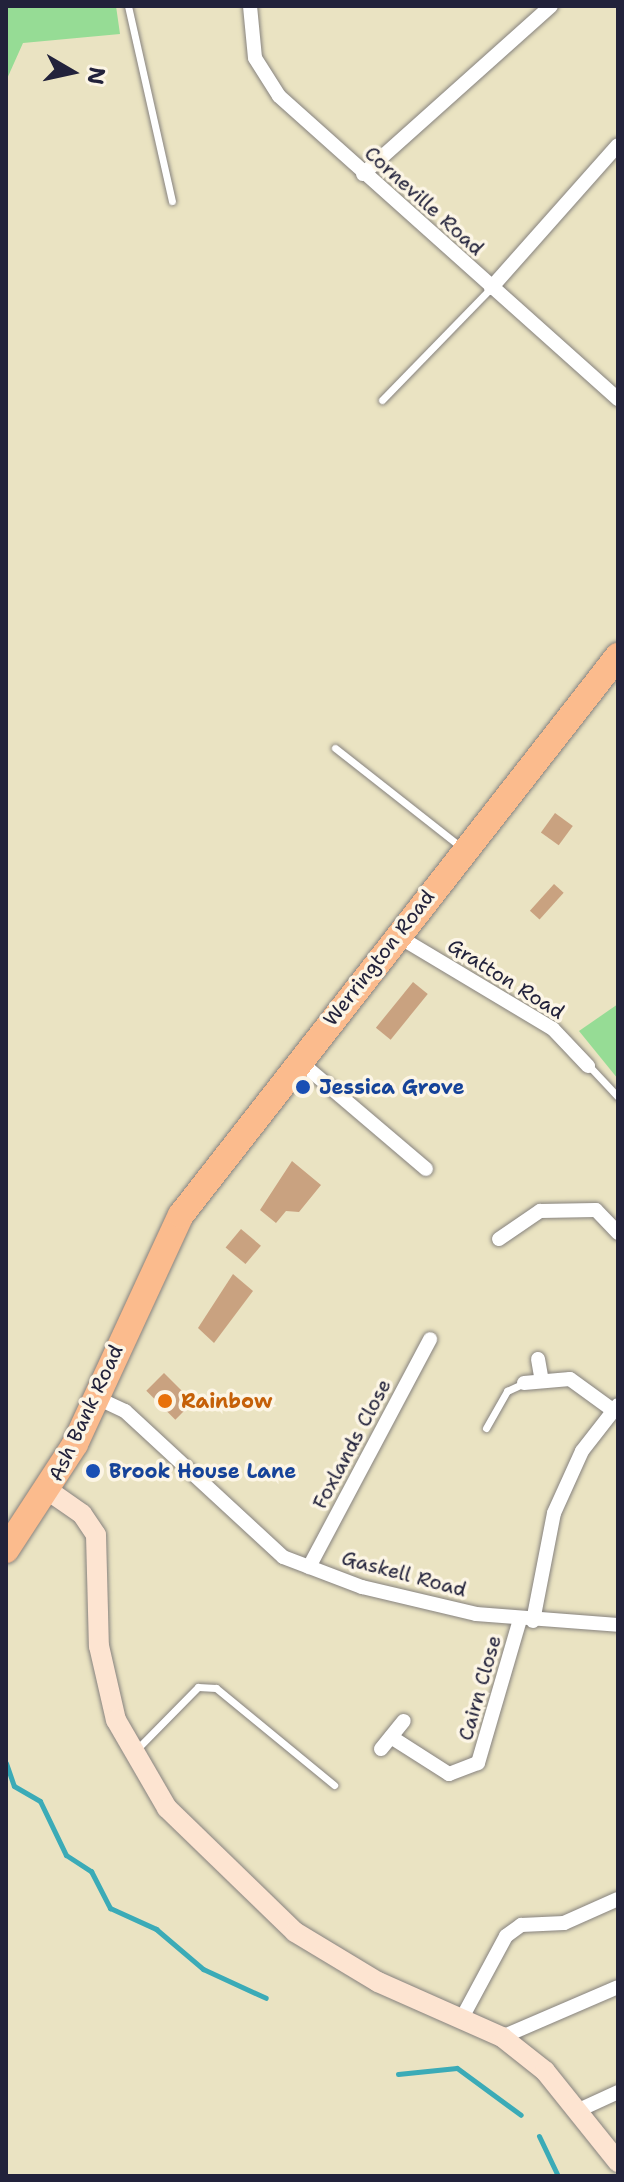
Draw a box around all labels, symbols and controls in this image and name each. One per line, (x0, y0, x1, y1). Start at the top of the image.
north arrow (32, 32, 112, 112)
text: N (81, 65, 112, 87)
street label: Corneville Road (360, 141, 488, 261)
street label: Werrington Road (318, 885, 440, 1031)
street label: Gratton Road (443, 934, 569, 1024)
place label: Jessica Grove (319, 1075, 464, 1099)
marker: Jessica Grove (294, 1078, 312, 1096)
street label: Ash Bank Road (44, 1341, 128, 1485)
street label: Foxlands Close (308, 1375, 396, 1513)
place label: Rainbow (181, 1389, 272, 1413)
marker: Rainbow (156, 1392, 174, 1410)
place label: Brook House Lane (109, 1459, 296, 1483)
marker: Brook House Lane (84, 1462, 102, 1480)
street label: Gaskell Road (339, 1546, 469, 1602)
street label: Cairn Close (454, 1633, 506, 1743)

